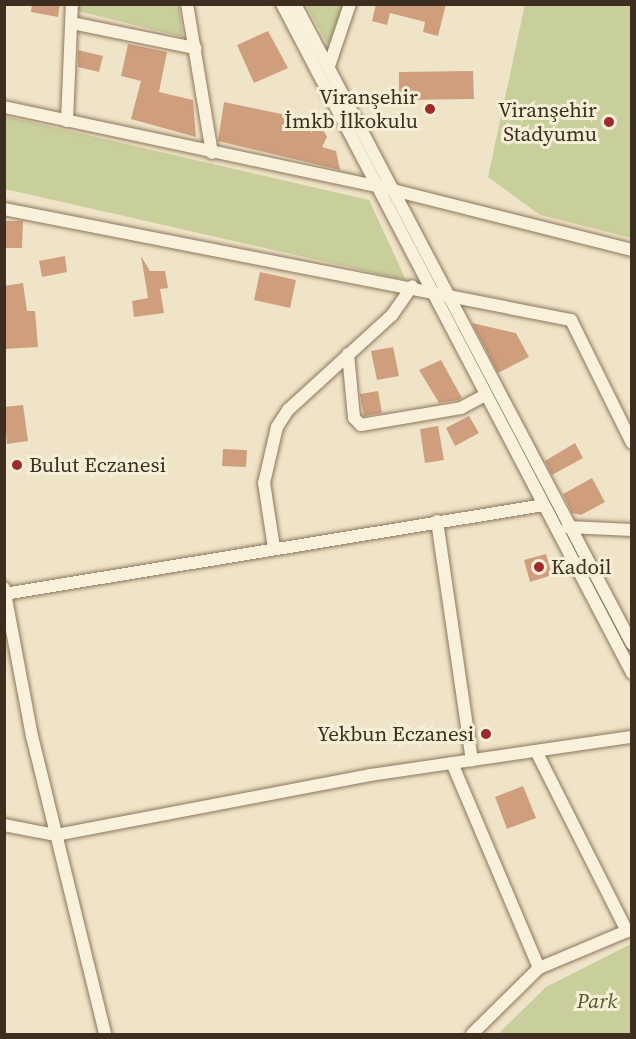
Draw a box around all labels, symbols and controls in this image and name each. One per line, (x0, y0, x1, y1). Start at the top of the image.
place label: Viranşehir İmkb İlkokulu (284, 84, 418, 134)
place label: Viranşehir Stadyumu (498, 97, 597, 147)
marker: Viranşehir İmkb İlkokulu (423, 102, 437, 116)
marker: Viranşehir Stadyumu (602, 115, 616, 129)
place label: Bulut Eczanesi (29, 452, 166, 478)
marker: Bulut Eczanesi (10, 458, 24, 472)
place label: Kadoil (551, 554, 611, 580)
marker: Kadoil (532, 560, 546, 574)
place label: Yekbun Eczanesi (317, 721, 474, 747)
marker: Yekbun Eczanesi (479, 727, 493, 741)
park label: Park (577, 988, 617, 1014)

